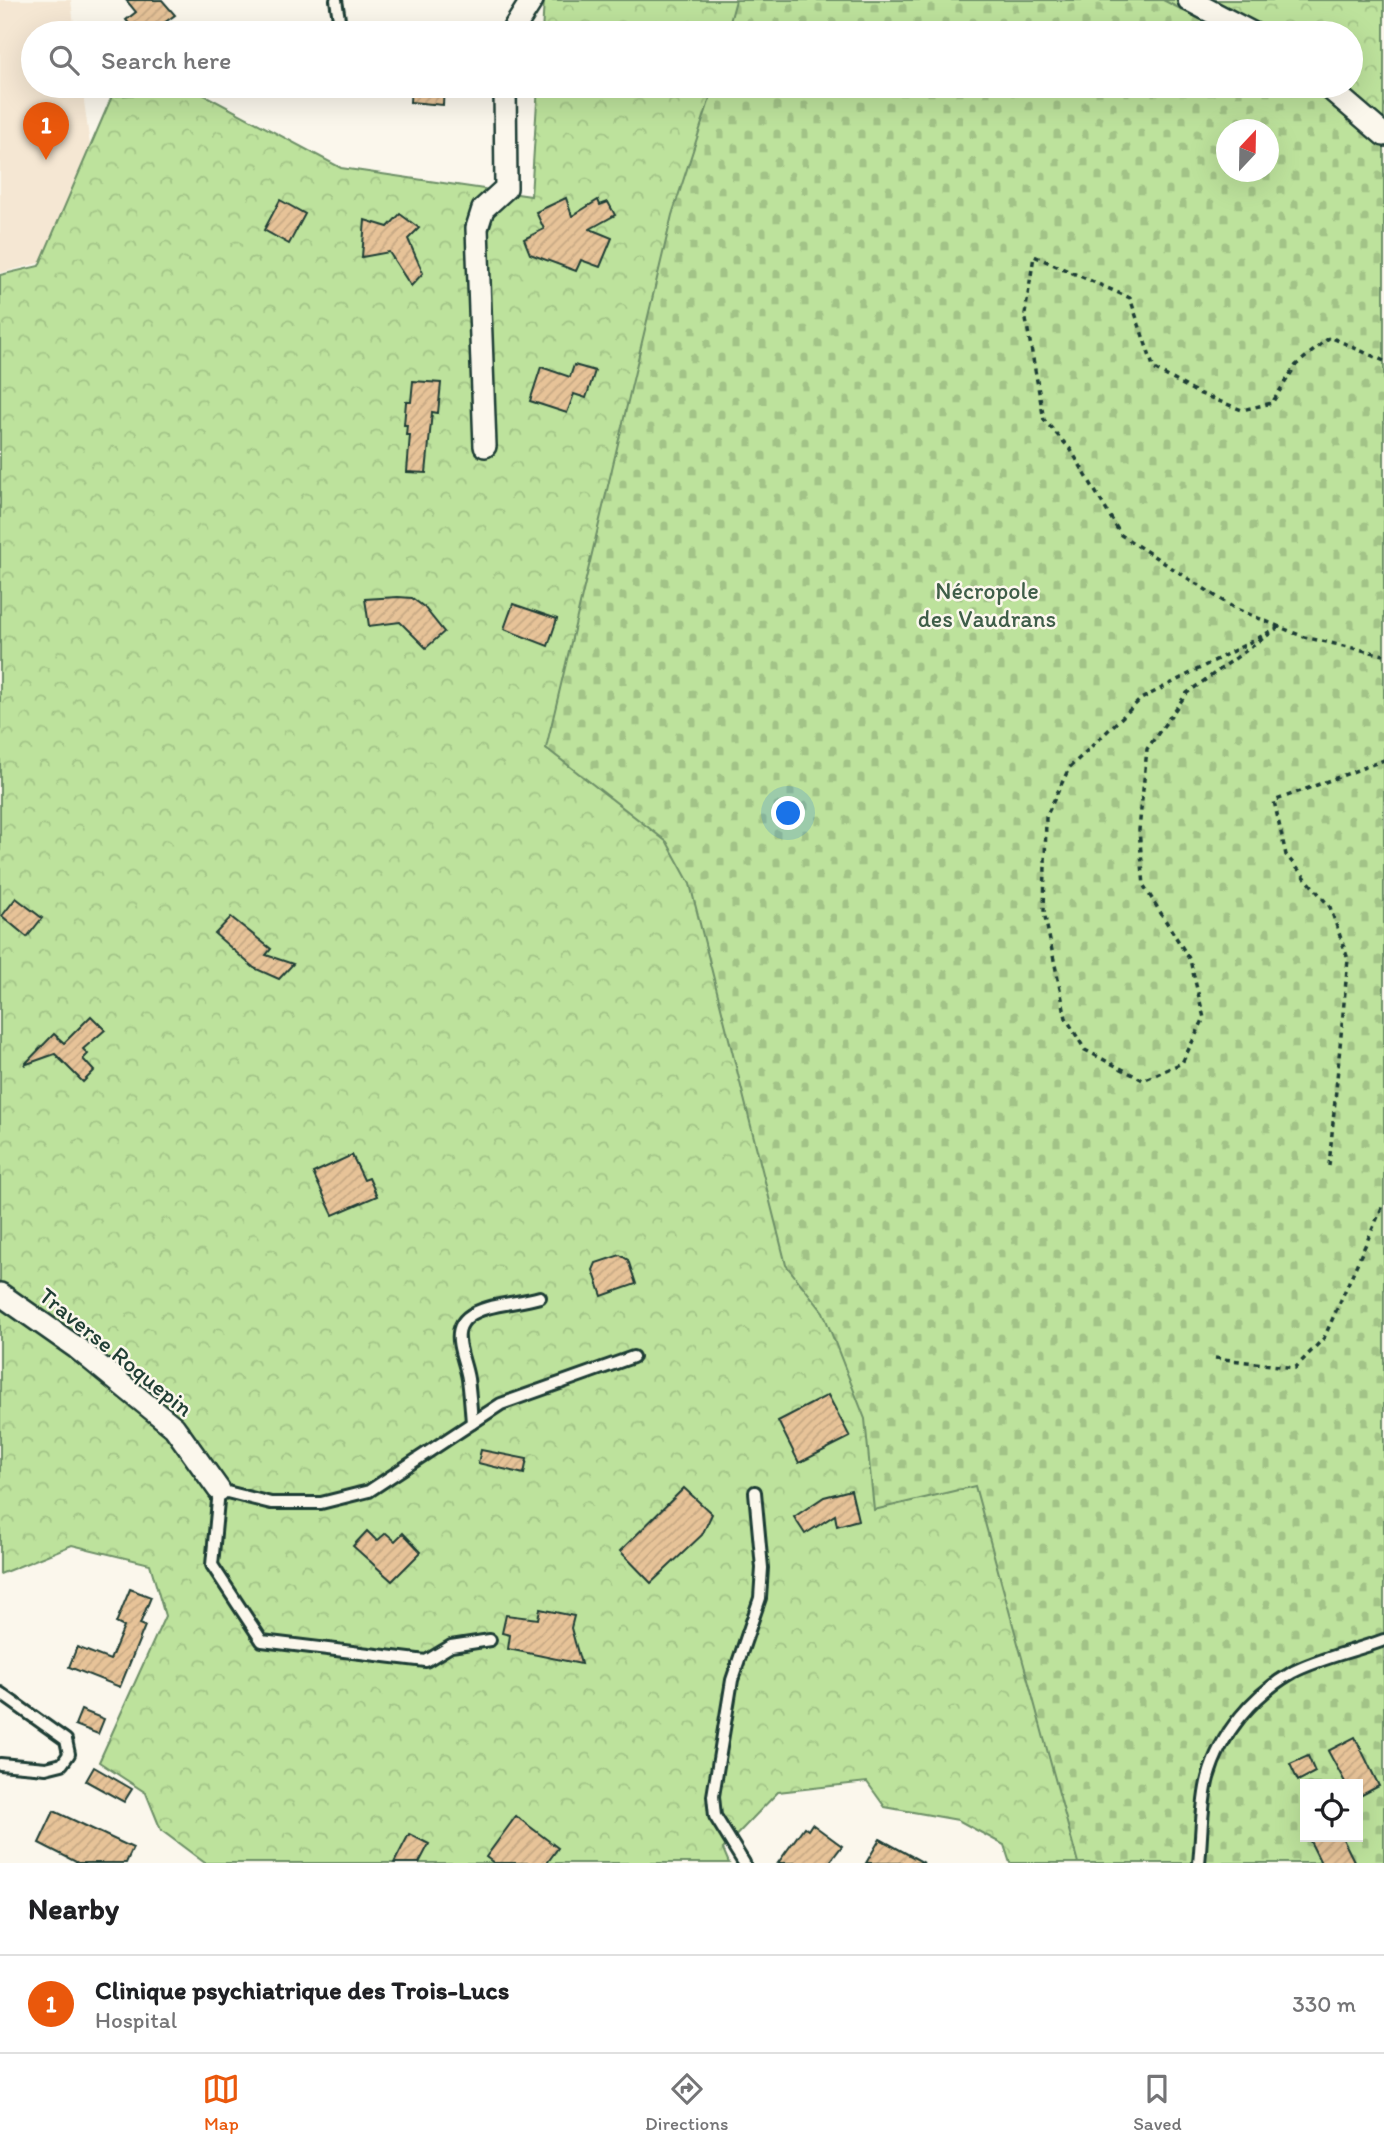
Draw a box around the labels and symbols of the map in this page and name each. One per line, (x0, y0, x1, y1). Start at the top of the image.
pin: 1 (23, 102, 69, 160)
north arrow (1216, 119, 1279, 182)
park label: Nécropole des Vaudrans (918, 576, 1056, 633)
your location (771, 796, 805, 830)
street label: Traverse Roquepin (34, 1281, 199, 1423)

